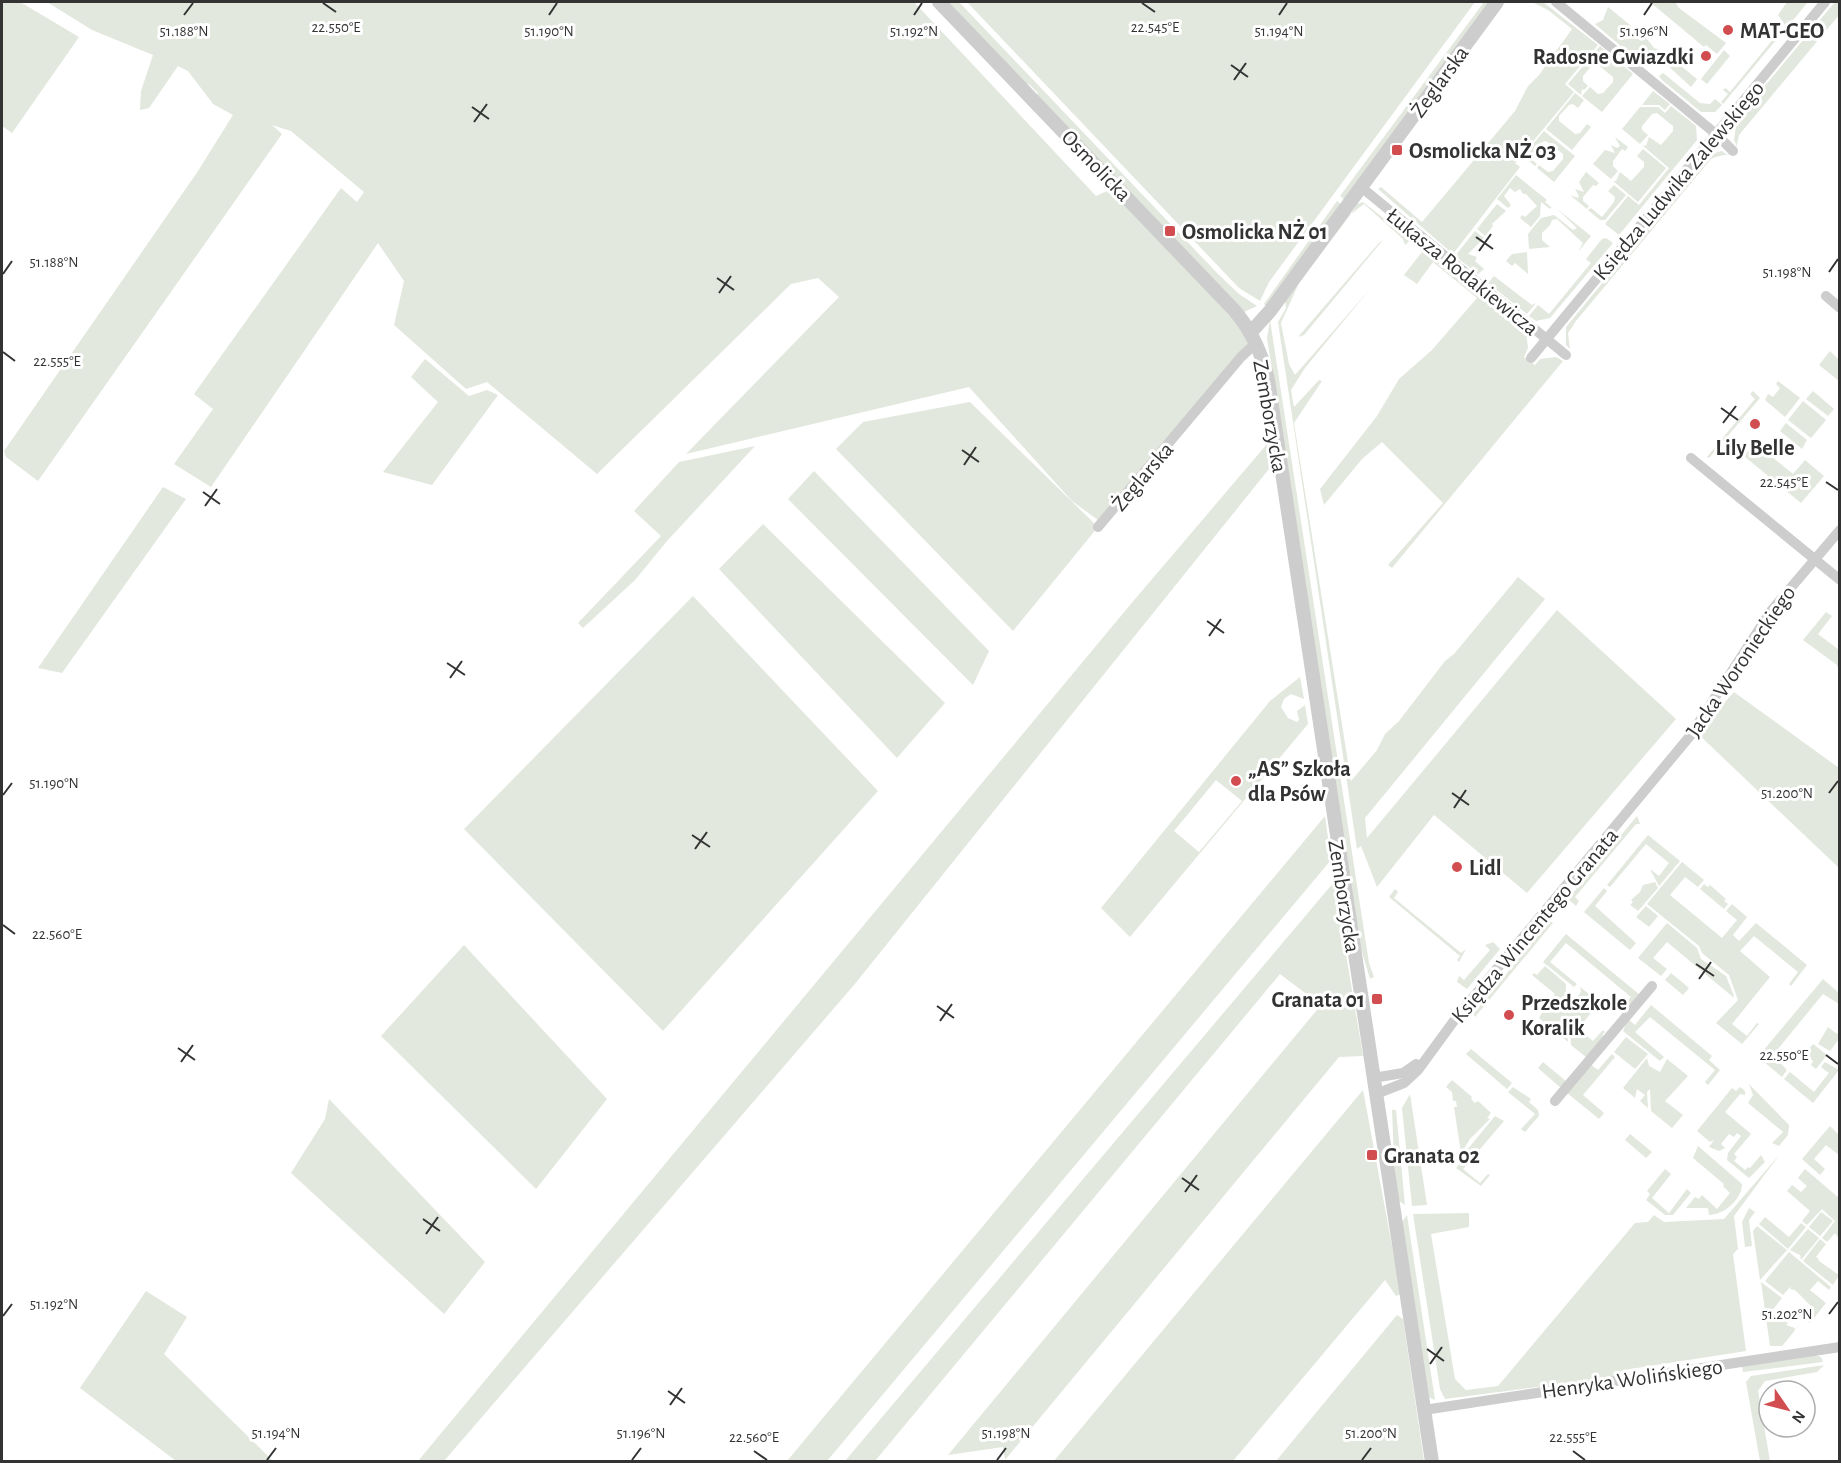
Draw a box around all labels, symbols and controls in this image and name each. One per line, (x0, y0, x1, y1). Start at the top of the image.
text: 22.550°E (311, 20, 361, 35)
text: 22.545°E (1131, 20, 1179, 35)
place label: MAT-GEO (1740, 20, 1824, 42)
marker: MAT-GEO (1721, 23, 1735, 37)
text: 51.188°N (160, 24, 208, 39)
text: 51.190°N (524, 24, 574, 39)
text: 51.192°N (890, 24, 938, 39)
text: 51.194°N (1255, 24, 1303, 39)
text: 51.196°N (1620, 24, 1668, 39)
street label: Żeglarska (1407, 42, 1473, 121)
place label: Radosne Gwiazdki (1533, 46, 1694, 68)
marker: Radosne Gwiazdki (1699, 49, 1713, 63)
street label: Księdza Ludwika Zalewskiego (1589, 77, 1768, 284)
street label: Osmolicka (1057, 126, 1135, 206)
place label: Osmolicka NŻ 03 (1409, 137, 1556, 162)
marker: Osmolicka NŻ 03 (1390, 143, 1404, 157)
street label: Łukasza Rodakiewicza (1382, 204, 1543, 340)
place label: Osmolicka NŻ 01 (1182, 218, 1328, 243)
marker: Osmolicka NŻ 01 (1163, 224, 1177, 238)
text: 51.188°N (30, 255, 78, 270)
text: 51.198°N (1763, 265, 1811, 280)
text: 22.555°E (33, 354, 81, 369)
street label: Zemborzycka (1249, 358, 1291, 474)
marker: Lily Belle (1748, 417, 1762, 431)
place label: Lily Belle (1715, 437, 1795, 460)
street label: Żeglarska (1108, 438, 1178, 515)
text: 22.545°E (1760, 475, 1808, 490)
street label: Jacka Woronieckiego (1682, 582, 1800, 741)
place label: „AS” Szkoła dla Psów (1248, 758, 1351, 805)
marker: „AS” Szkoła dla Psów (1229, 774, 1243, 788)
text: 51.190°N (29, 776, 79, 791)
text: 51.200°N (1761, 786, 1813, 801)
street label: Księdza Wincentego Granata (1447, 824, 1622, 1027)
street label: Zemborzycka (1324, 838, 1364, 954)
place label: Lidl (1469, 857, 1502, 879)
marker: Lidl (1450, 860, 1464, 874)
text: 22.560°E (32, 927, 82, 942)
place label: Granata 01 (1271, 989, 1365, 1011)
marker: Granata 01 (1370, 992, 1384, 1006)
place label: Przedszkole Koralik (1521, 992, 1627, 1039)
marker: Przedszkole Koralik (1502, 1008, 1516, 1022)
text: 22.550°E (1759, 1048, 1809, 1063)
place label: Granata 02 (1384, 1145, 1480, 1167)
marker: Granata 02 (1365, 1148, 1379, 1162)
text: 51.192°N (30, 1297, 78, 1312)
text: 51.202°N (1761, 1307, 1813, 1322)
street label: Henryka Wolińskiego (1540, 1355, 1724, 1403)
north arrow (1757, 1379, 1817, 1439)
text: N (1789, 1408, 1808, 1426)
text: 51.194°N (252, 1426, 300, 1441)
text: 51.196°N (617, 1426, 665, 1441)
text: 51.198°N (982, 1426, 1030, 1441)
text: 51.200°N (1345, 1426, 1397, 1441)
text: 22.560°E (729, 1430, 779, 1445)
text: 22.555°E (1549, 1430, 1597, 1445)

